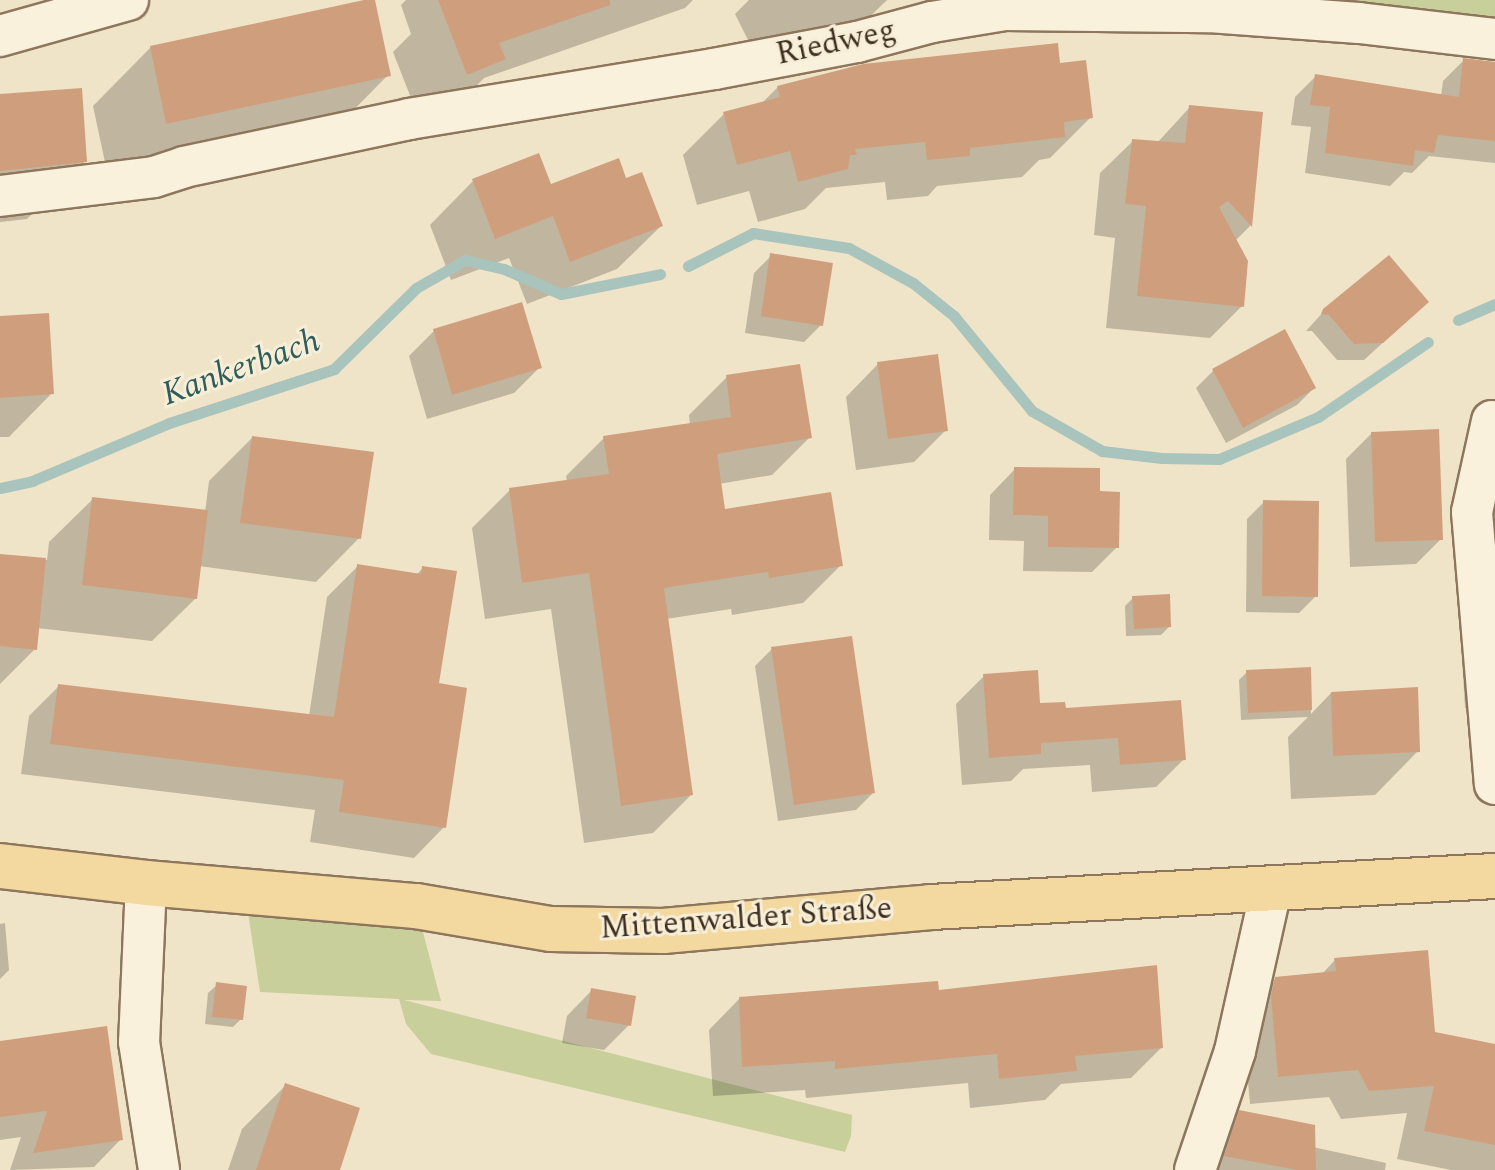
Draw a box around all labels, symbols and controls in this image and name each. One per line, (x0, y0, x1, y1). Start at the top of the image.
street label: Riedweg (773, 12, 899, 74)
water label: Kankerbach (157, 321, 325, 415)
street label: Mittenwalder Straße (599, 890, 893, 948)

